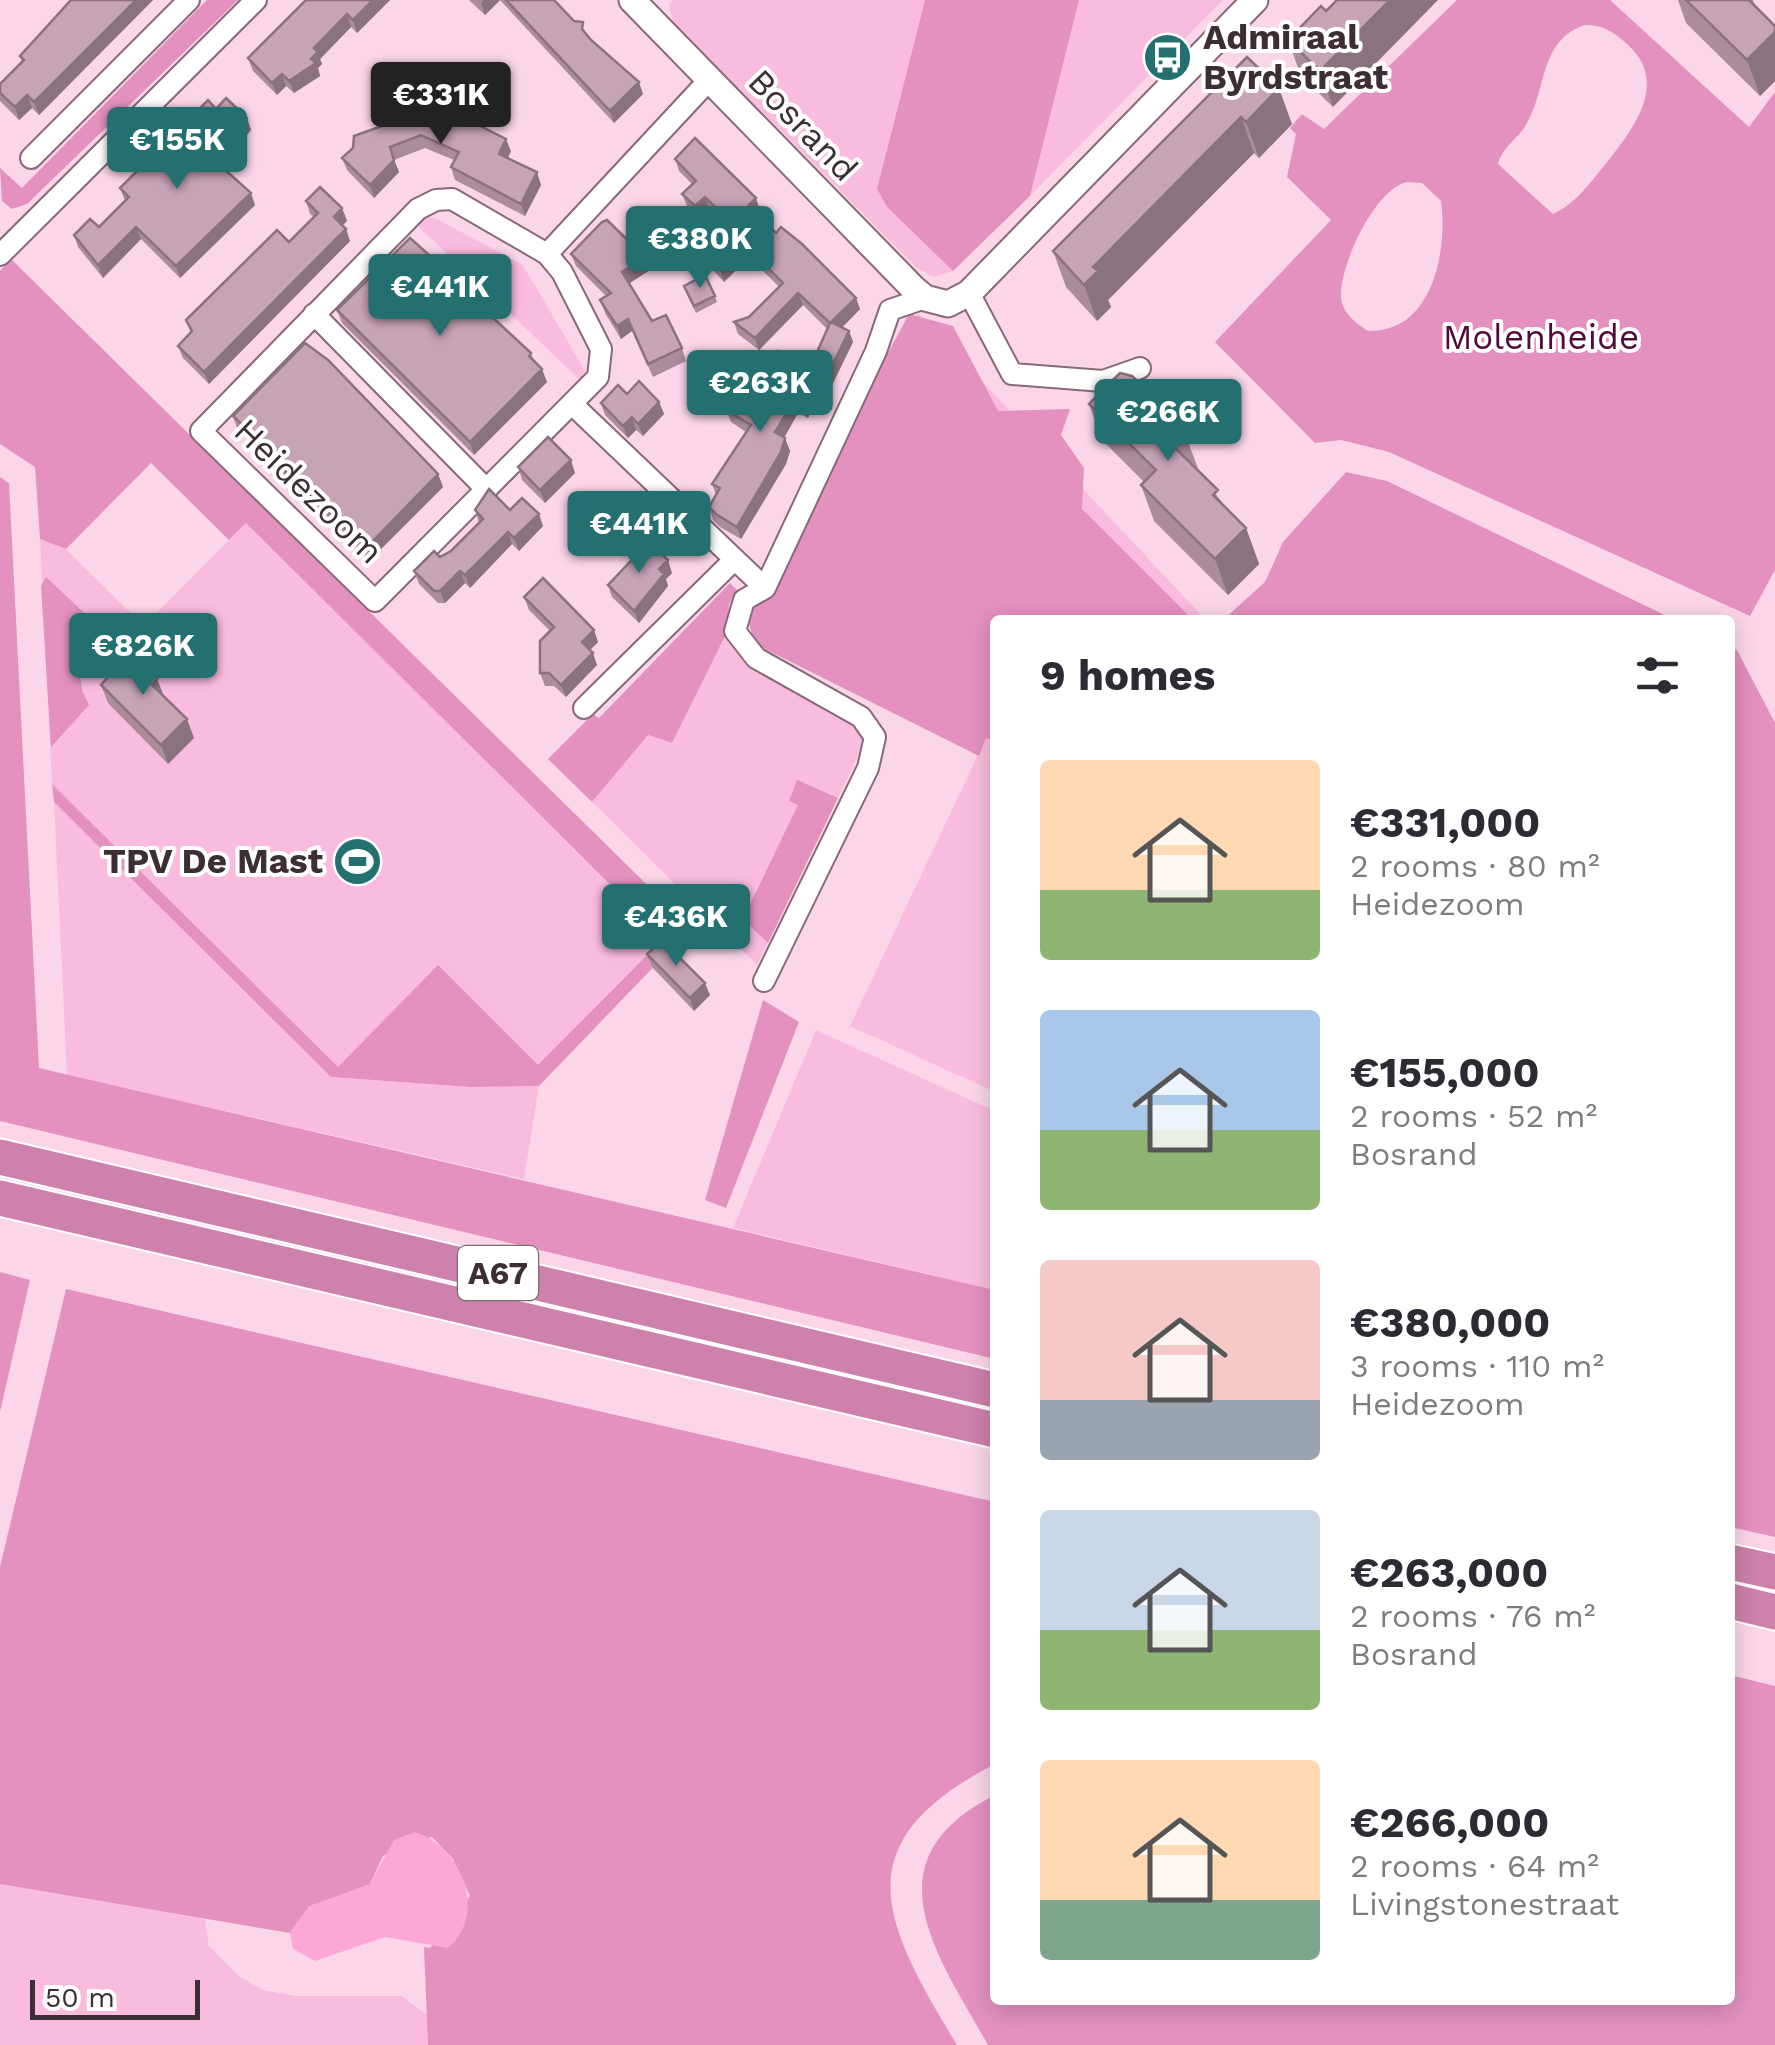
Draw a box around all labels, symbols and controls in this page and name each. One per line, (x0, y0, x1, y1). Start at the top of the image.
place label: Admiraal Byrdstraat (1203, 16, 1388, 98)
bus stop icon: Admiraal Byrdstraat (1142, 31, 1194, 83)
street label: Bosrand (739, 60, 867, 190)
pin: €331K (371, 62, 511, 147)
text: €331K (393, 75, 489, 113)
pin: €155K (107, 107, 247, 192)
text: €155K (129, 120, 225, 158)
pin: €380K (630, 206, 770, 291)
text: €380K (648, 219, 752, 257)
pin: €441K (370, 254, 510, 339)
text: €441K (391, 267, 490, 305)
park label: Molenheide (1443, 316, 1639, 358)
pin: €263K (690, 350, 830, 435)
text: €263K (709, 363, 811, 401)
pin: €266K (1098, 379, 1238, 464)
text: €266K (1116, 392, 1220, 430)
street label: Heidezoom (226, 410, 392, 572)
pin: €441K (569, 491, 709, 576)
text: €441K (590, 504, 689, 542)
pin: €826K (73, 613, 213, 698)
text: €826K (91, 626, 195, 664)
icon: filters (1630, 648, 1685, 703)
text: 9 homes (1040, 651, 1215, 700)
text: €331,000 (1350, 798, 1540, 847)
icon: home (1120, 800, 1240, 920)
sports icon: TPV De Mast (332, 835, 384, 887)
place label: TPV De Mast (103, 840, 323, 882)
text: 2 rooms · 80 m² (1350, 847, 1600, 885)
pin: €436K (606, 884, 746, 969)
text: Heidezoom (1350, 885, 1524, 923)
text: €436K (624, 897, 728, 935)
text: €155,000 (1350, 1048, 1539, 1097)
icon: home (1120, 1050, 1240, 1170)
text: 2 rooms · 52 m² (1350, 1097, 1597, 1135)
text: Bosrand (1350, 1135, 1478, 1173)
road number: A67 (458, 1246, 538, 1300)
text: €380,000 (1350, 1298, 1550, 1347)
icon: home (1120, 1300, 1240, 1420)
text: 3 rooms · 110 m² (1350, 1347, 1604, 1385)
text: Heidezoom (1350, 1385, 1524, 1423)
text: €263,000 (1350, 1548, 1548, 1597)
icon: home (1120, 1550, 1240, 1670)
text: 2 rooms · 76 m² (1350, 1597, 1596, 1635)
text: Bosrand (1350, 1635, 1478, 1673)
text: €266,000 (1350, 1798, 1549, 1847)
icon: home (1120, 1800, 1240, 1920)
text: 2 rooms · 64 m² (1350, 1847, 1599, 1885)
text: Livingstonestraat (1350, 1885, 1619, 1923)
scale bar (30, 1975, 200, 2020)
text: 50 m (45, 1981, 115, 2014)

